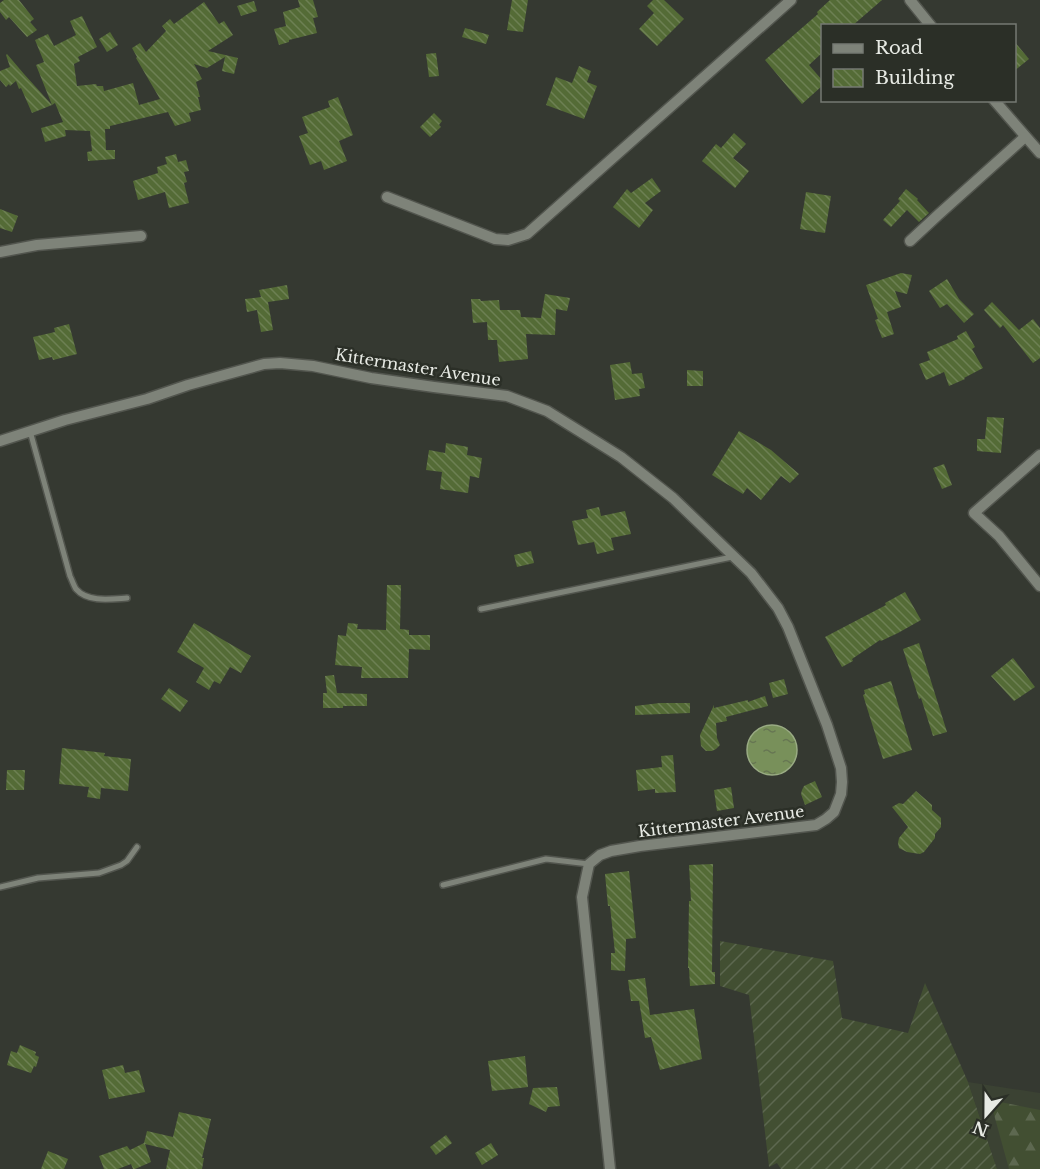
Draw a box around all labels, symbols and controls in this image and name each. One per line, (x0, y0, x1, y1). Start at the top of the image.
legend (821, 24, 1016, 102)
text: Road (875, 37, 923, 59)
text: Building (875, 67, 954, 89)
street label: Kittermaster Avenue (334, 344, 502, 390)
street label: Kittermaster Avenue (637, 801, 805, 841)
north arrow (956, 1085, 1016, 1145)
text: N (970, 1117, 991, 1141)

